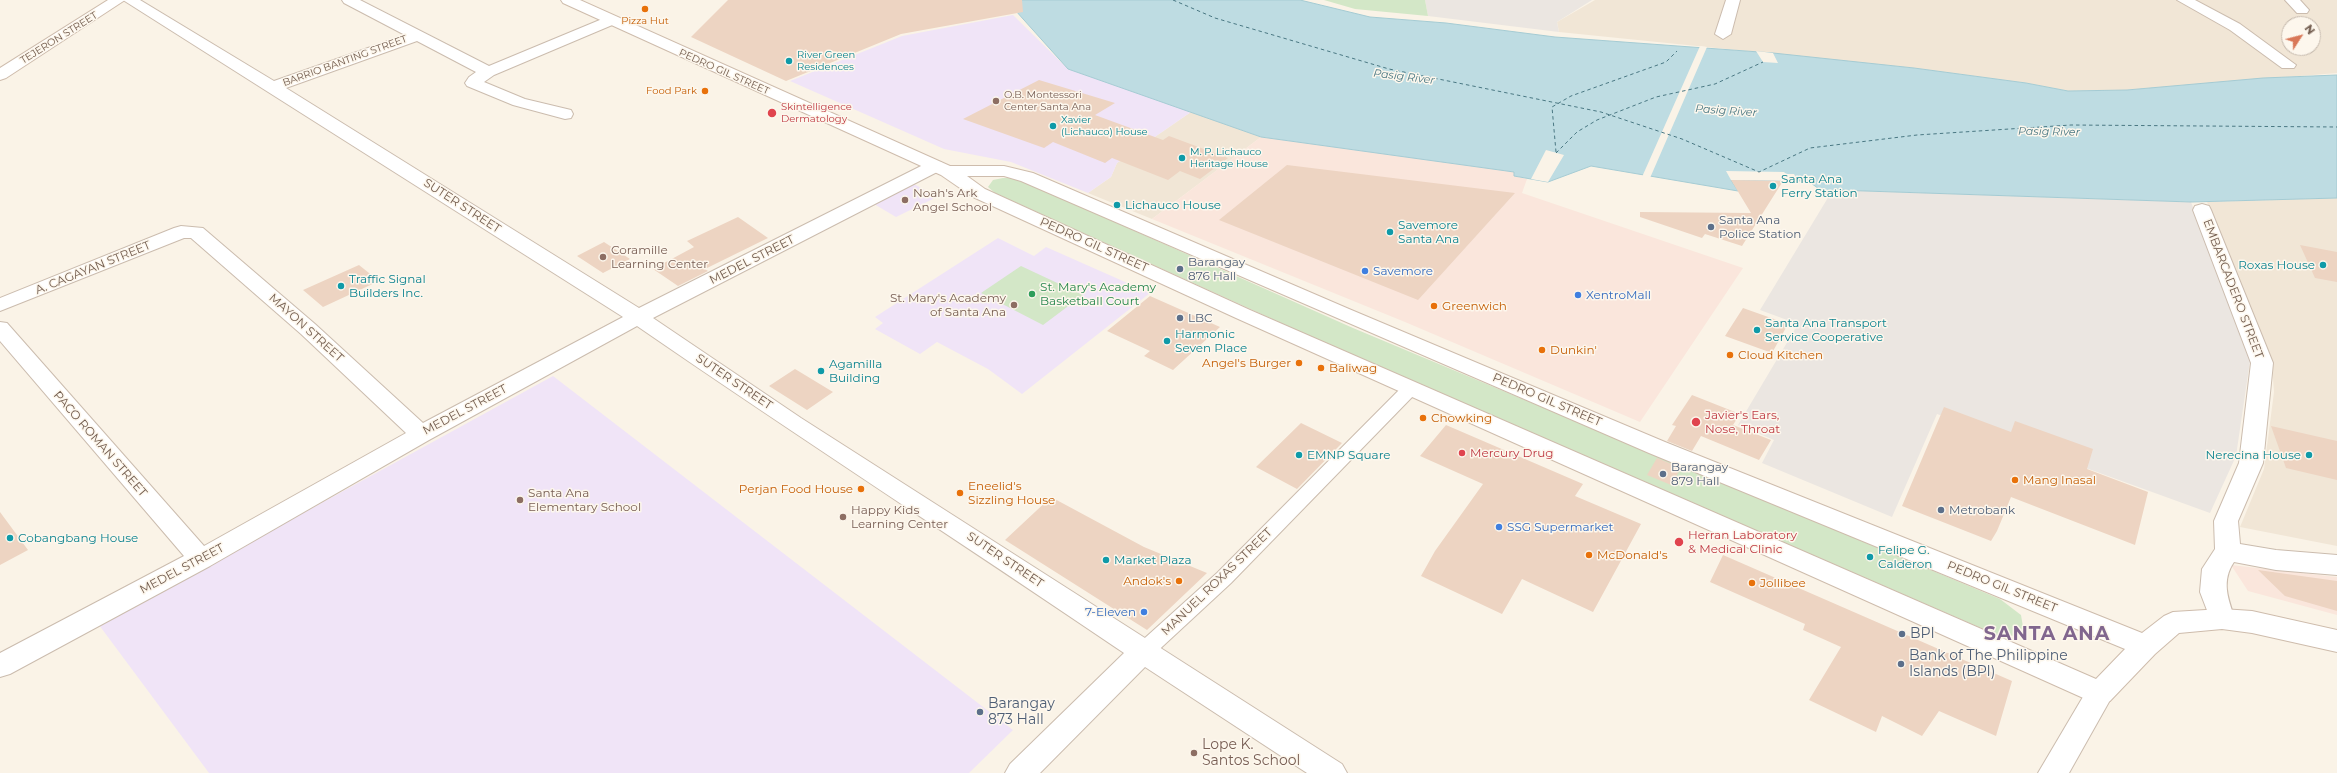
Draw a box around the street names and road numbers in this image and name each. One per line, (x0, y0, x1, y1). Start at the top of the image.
street label: TEJERON STREET (18, 9, 100, 67)
street label: BARRIO BANTING STREET (281, 33, 409, 89)
street label: PEDRO GIL STREET (677, 47, 771, 97)
street label: SUTER STREET (421, 176, 503, 236)
street label: PEDRO GIL STREET (1038, 215, 1150, 275)
street label: EMBARCADERO STREET (2200, 217, 2266, 361)
street label: MEDEL STREET (707, 232, 797, 288)
street label: A. CAGAYAN STREET (33, 238, 153, 298)
street label: MAYON STREET (266, 291, 346, 365)
street label: SUTER STREET (693, 351, 775, 413)
street label: PEDRO GIL STREET (1490, 370, 1604, 430)
street label: MEDEL STREET (420, 382, 510, 438)
street label: PACO ROMAN STREET (50, 388, 150, 500)
street label: MANUEL ROXAS STREET (1159, 525, 1275, 639)
street label: SUTER STREET (964, 529, 1046, 591)
street label: MEDEL STREET (137, 541, 227, 597)
street label: PEDRO GIL STREET (1945, 558, 2059, 616)

